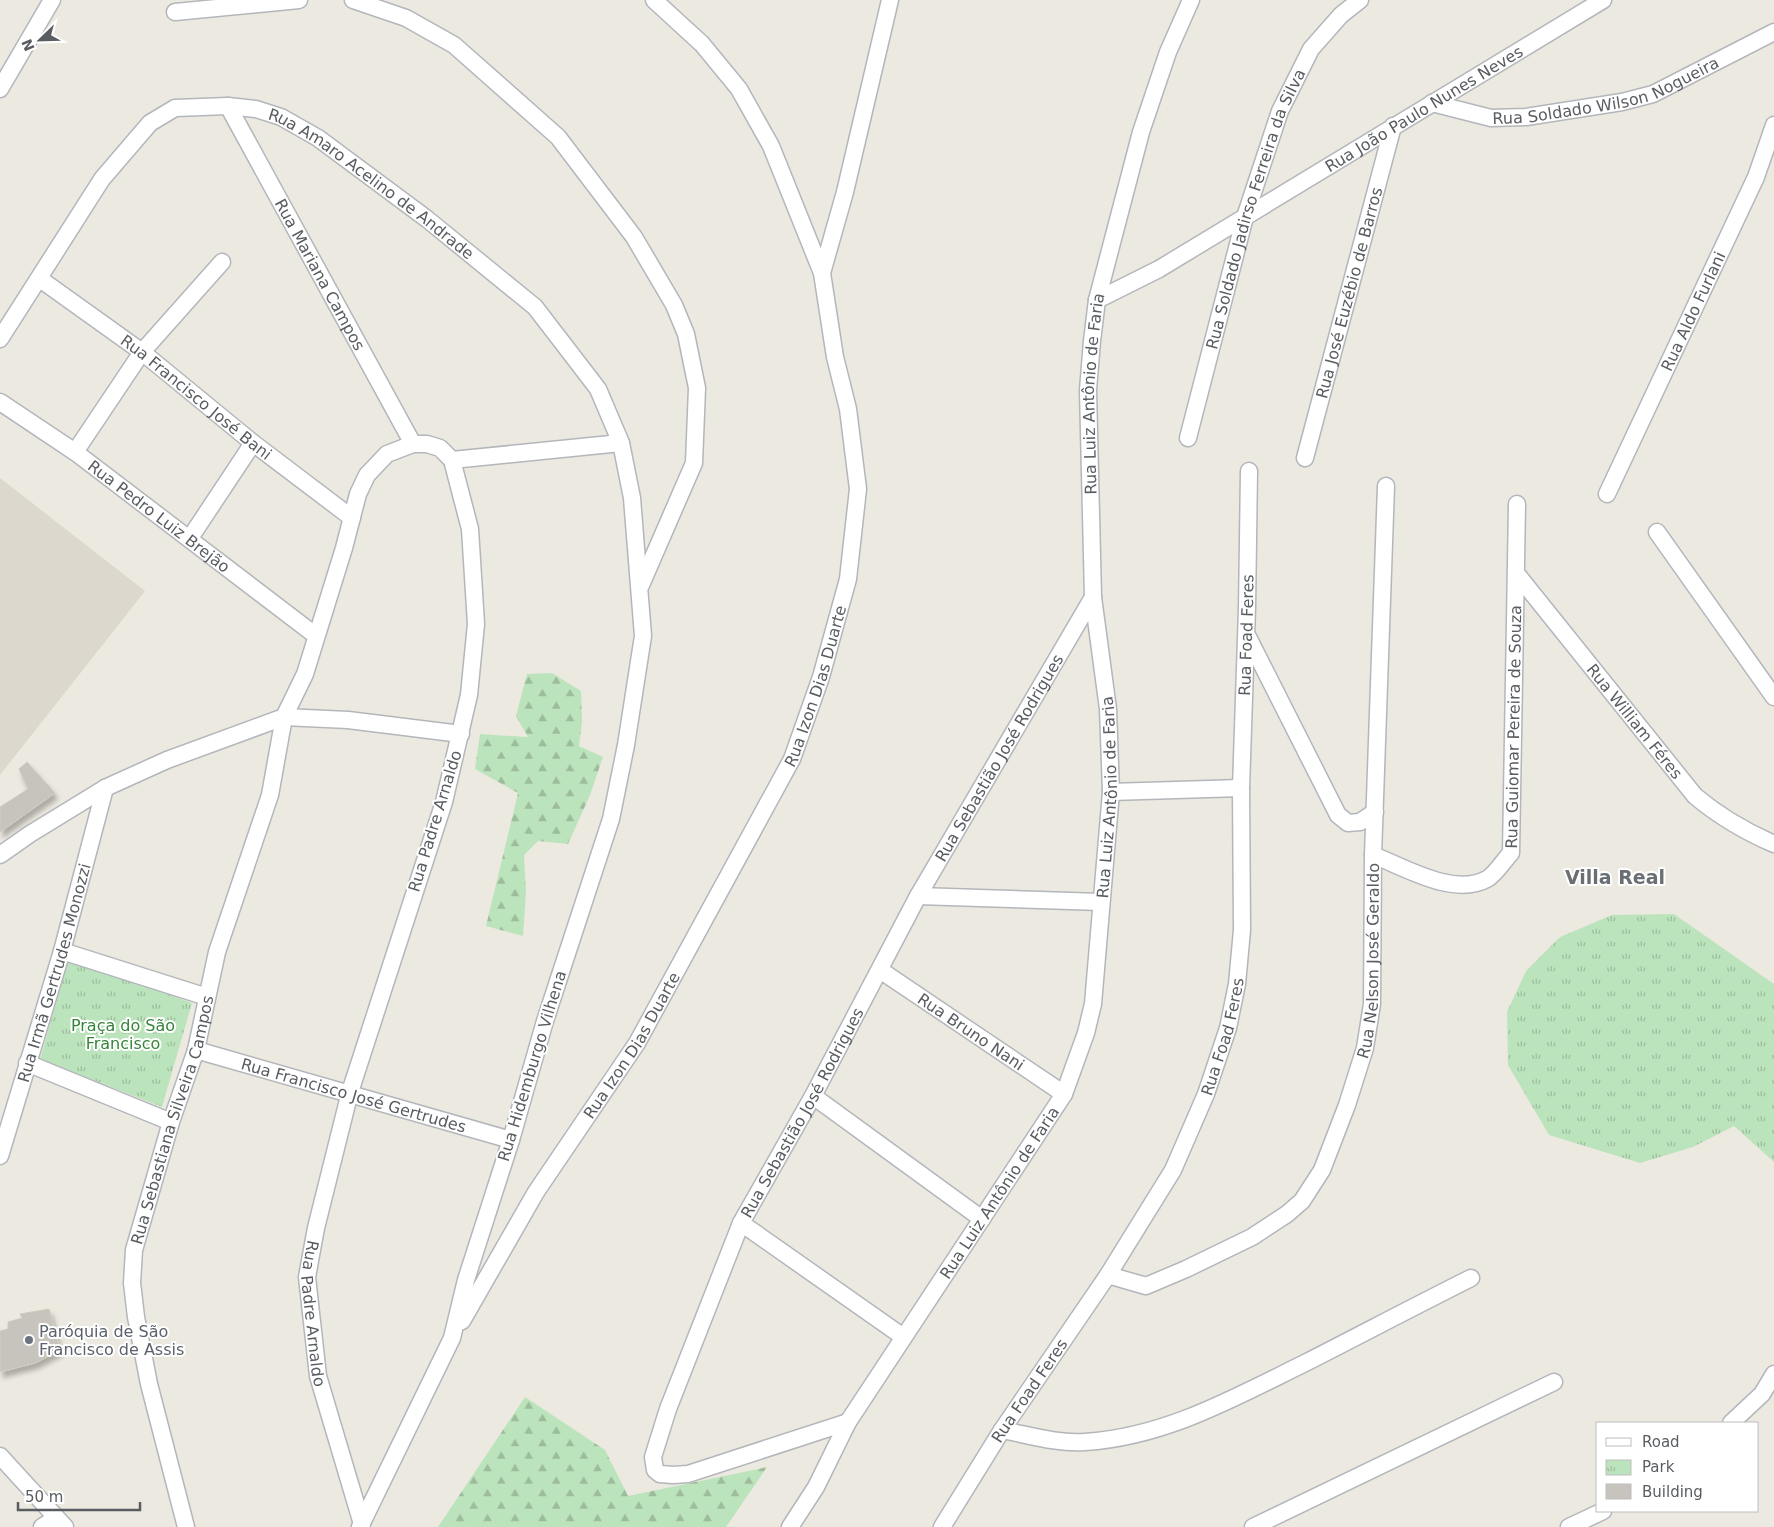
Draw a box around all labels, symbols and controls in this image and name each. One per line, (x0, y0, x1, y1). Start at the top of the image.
north arrow (15, 15, 65, 65)
text: N (18, 37, 38, 54)
street label: Rua João Paulo Nunes Neves (1321, 41, 1526, 176)
street label: Rua Soldado Wilson Nogueira (1492, 52, 1722, 127)
street label: Rua Soldado Jadirso Ferreira da Silva (1202, 66, 1309, 351)
street label: Rua Amaro Acelino de Andrade (266, 104, 478, 263)
street label: Rua José Euzébio de Barros (1312, 185, 1386, 400)
street label: Rua Mariana Campos (271, 195, 369, 353)
street label: Rua Aldo Furlani (1657, 248, 1729, 374)
street label: Rua Luiz Antônio de Faria (1078, 291, 1108, 495)
street label: Rua Francisco José Bani (117, 330, 276, 463)
street label: Rua Pedro Luiz Brejão (84, 456, 234, 576)
street label: Rua Foad Feres (1235, 574, 1257, 696)
street label: Rua Izon Dias Duarte (780, 603, 850, 770)
street label: Rua Guiomar Pereira de Souza (1502, 605, 1525, 849)
street label: Rua Sebastião José Rodrigues (931, 651, 1067, 865)
street label: Rua William Féres (1583, 660, 1687, 782)
street label: Rua Luiz Antônio de Faria (1093, 695, 1121, 899)
street label: Rua Padre Arnaldo (404, 748, 466, 894)
street label: Rua Irmã Gertrudes Monozzi (13, 861, 94, 1085)
street label: Rua Nelson José Geraldo (1353, 863, 1382, 1061)
district label: Villa Real (1565, 866, 1665, 888)
street label: Rua Hidemburgo Vilhena (494, 968, 570, 1164)
street label: Rua Izon Dias Duarte (579, 969, 683, 1122)
street label: Rua Foad Feres (1197, 977, 1247, 1098)
street label: Rua Bruno Nani (914, 989, 1028, 1074)
street label: Rua Sebastiana Silveira Campos (127, 994, 217, 1246)
street label: Rua Sebastião José Rodrigues (736, 1004, 867, 1221)
park label: Praça do São Francisco (71, 1016, 175, 1053)
street label: Rua Francisco José Gertrudes (239, 1054, 468, 1136)
street label: Rua Luiz Antônio de Faria (936, 1103, 1063, 1282)
street label: Rua Padre Arnaldo (297, 1239, 330, 1389)
place label: Paróquia de São Francisco de Assis (39, 1322, 184, 1359)
marker: Paróquia de São Francisco de Assis (23, 1334, 35, 1346)
street label: Rua Foad Feres (987, 1335, 1071, 1446)
legend (1596, 1422, 1759, 1512)
text: Road (1642, 1433, 1680, 1451)
text: Park (1642, 1458, 1675, 1476)
scale bar (18, 1480, 140, 1512)
text: Building (1642, 1483, 1703, 1501)
text: 50 m (25, 1488, 63, 1506)

